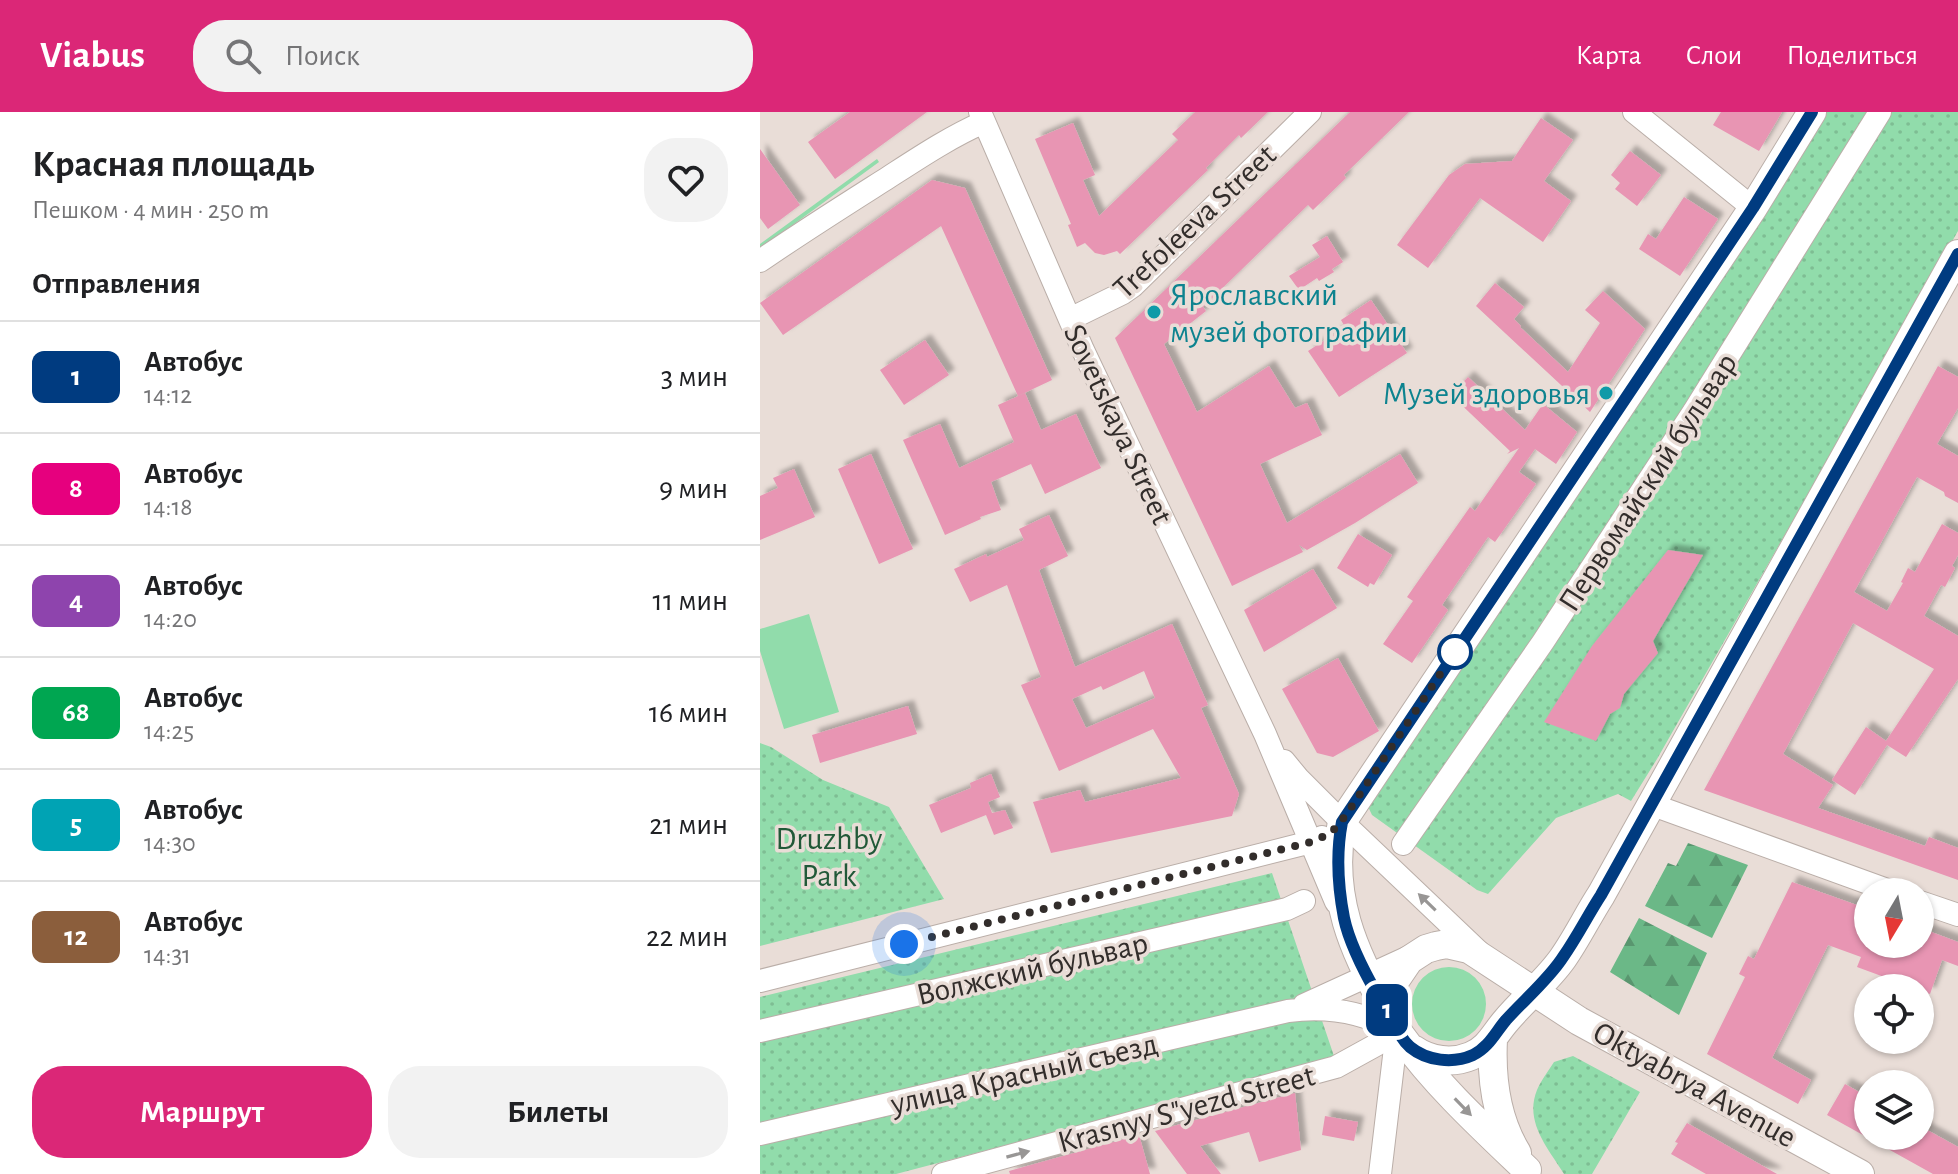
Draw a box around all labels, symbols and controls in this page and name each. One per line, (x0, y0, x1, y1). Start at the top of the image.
search box (193, 20, 753, 92)
icon: search (221, 34, 265, 78)
text: Viabus (40, 37, 145, 75)
text: Поиск (285, 41, 360, 71)
text: Карта (1576, 42, 1642, 70)
text: Слои (1686, 42, 1742, 70)
text: Поделиться (1786, 42, 1918, 70)
button: heart (644, 138, 728, 222)
street label: Trefoleeva Street (1107, 139, 1282, 305)
text: Красная площадь (32, 146, 314, 184)
text: Пешком · 4 мин · 250 m (32, 197, 269, 223)
text: Отправления (32, 269, 201, 299)
place label: Ярославский музей фотографии (1170, 279, 1408, 348)
marker: Ярославский музей фотографии (1145, 303, 1163, 321)
street label: Sovetskaya Street (1058, 320, 1178, 529)
text: Автобус (144, 347, 243, 377)
street label: Первомайский бульвар (1553, 348, 1743, 617)
text: 3 мин (661, 362, 728, 392)
text: 1 (71, 363, 81, 391)
place label: Музей здоровья (1383, 378, 1590, 410)
text: 14:12 (144, 382, 192, 408)
marker: Музей здоровья (1597, 384, 1615, 402)
text: Автобус (144, 459, 243, 489)
text: 9 мин (659, 474, 728, 504)
text: 8 (69, 475, 83, 503)
text: 14:18 (144, 494, 193, 520)
text: Автобус (144, 571, 243, 601)
text: 11 мин (653, 586, 728, 616)
text: 4 (69, 587, 83, 615)
text: 14:20 (144, 606, 197, 632)
unlabelled marker (1438, 635, 1472, 669)
text: Автобус (144, 683, 243, 713)
text: 16 мин (649, 698, 728, 728)
text: 68 (62, 699, 90, 727)
text: 14:25 (144, 718, 194, 744)
text: Автобус (144, 795, 243, 825)
text: 21 мин (649, 810, 728, 840)
text: 5 (70, 811, 82, 839)
park label: Druzhby Park (776, 823, 883, 892)
text: 14:30 (144, 830, 196, 856)
north arrow (1854, 878, 1934, 958)
map controls (1854, 878, 1934, 1150)
one-way arrow (1418, 893, 1437, 912)
text: Автобус (144, 907, 243, 937)
text: 22 мин (646, 922, 728, 952)
text: 12 (64, 923, 88, 951)
your location (884, 924, 924, 964)
street label: Волжский бульвар (913, 927, 1151, 1011)
text: 14:31 (144, 942, 191, 968)
button: locate (1854, 974, 1934, 1054)
line badge: 1 (1361, 984, 1413, 1036)
text: 1 (1382, 996, 1392, 1024)
street label: Oktyabrya Avenue (1588, 1016, 1801, 1154)
street label: улица Красный съезд (887, 1028, 1161, 1120)
street label: Krasnyy S"yezd Street (1054, 1059, 1318, 1159)
button: Маршрут (32, 1066, 372, 1158)
button: Билеты (388, 1066, 728, 1158)
button: layers (1854, 1070, 1934, 1150)
one-way arrow (1453, 1097, 1472, 1116)
one-way arrow (1006, 1147, 1031, 1159)

